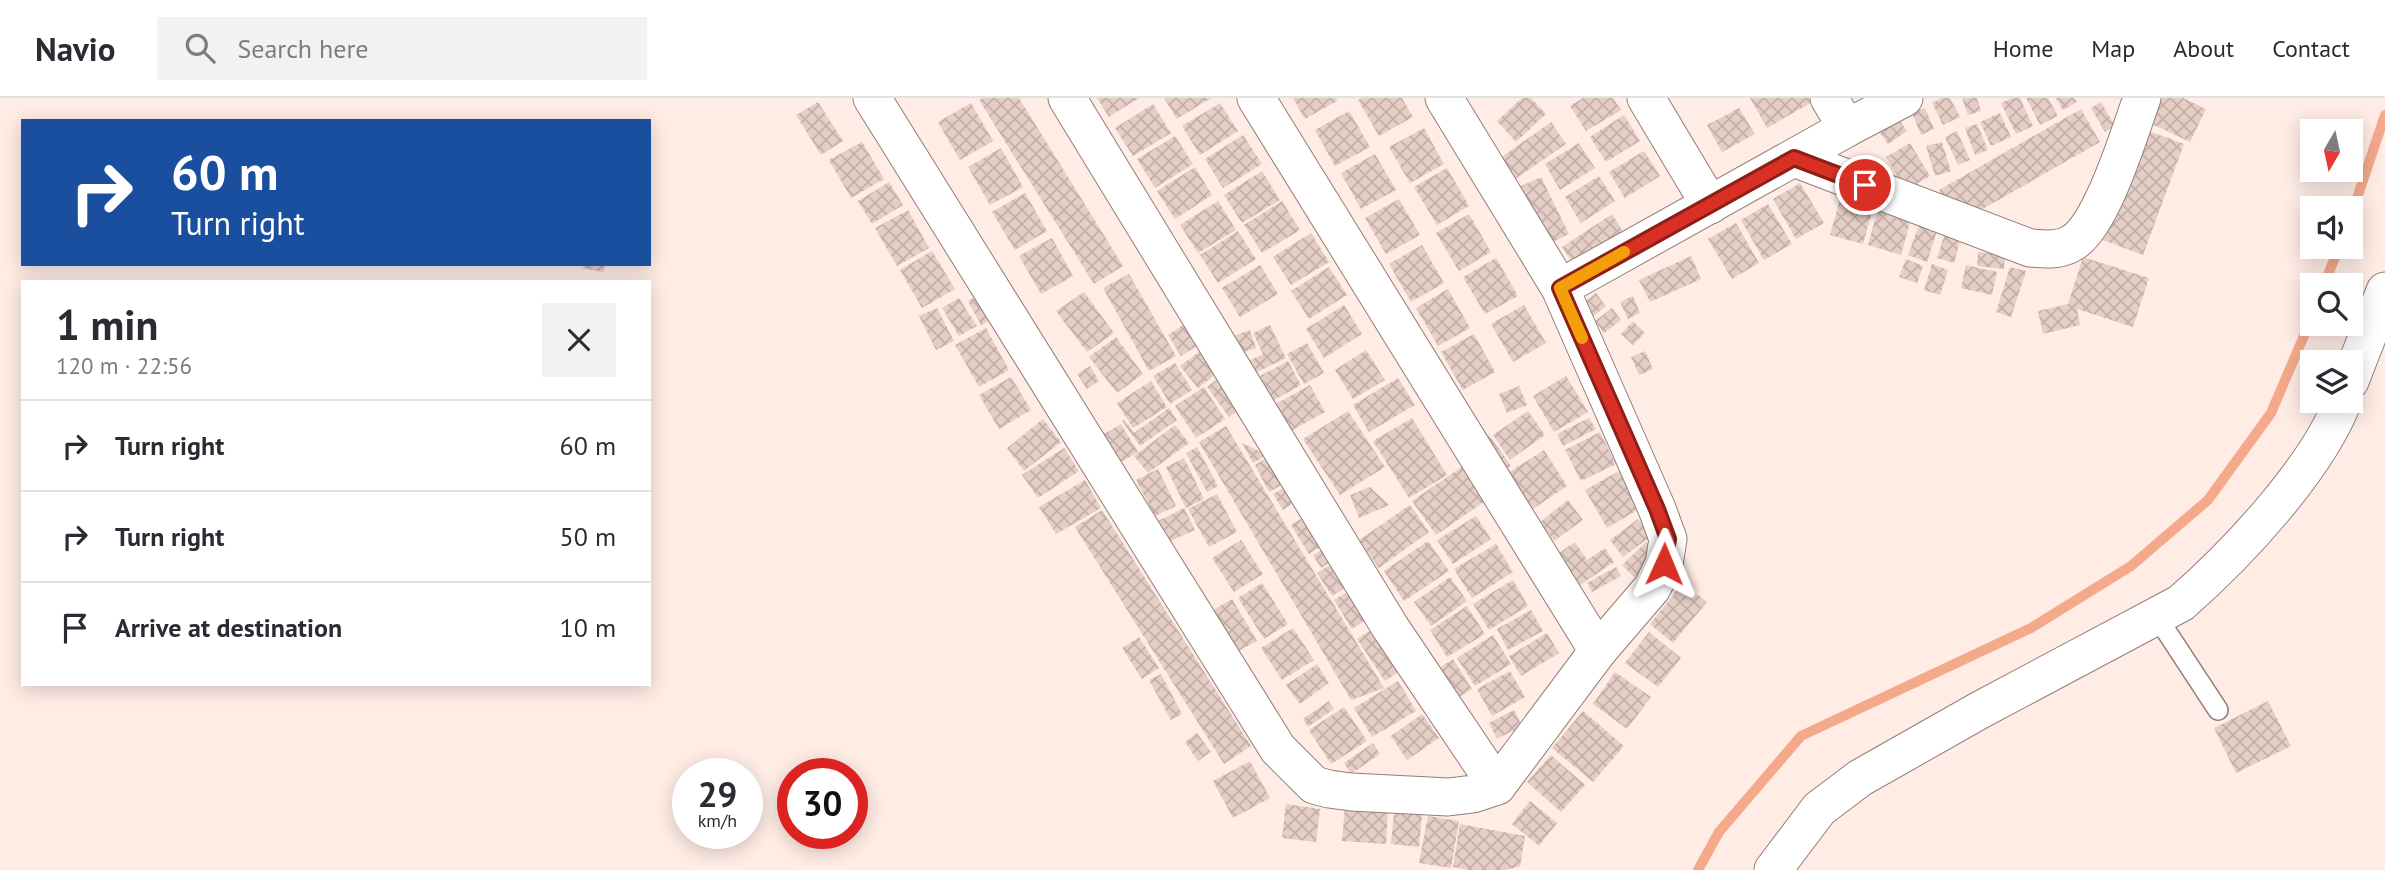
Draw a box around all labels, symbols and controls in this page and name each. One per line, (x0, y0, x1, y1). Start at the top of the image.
search box (157, 17, 647, 80)
text: Navio (35, 27, 115, 70)
icon: search (181, 29, 219, 67)
text: Search here (237, 32, 369, 65)
text: Home (1993, 33, 2053, 64)
text: Map (2091, 33, 2135, 64)
text: About (2173, 33, 2234, 64)
text: Contact (2272, 33, 2350, 64)
north arrow (2300, 119, 2362, 182)
map controls (2300, 119, 2363, 413)
text: 60 m (171, 140, 278, 204)
icon: right (56, 147, 147, 238)
pin (1835, 155, 1895, 215)
icon: arrive (1846, 166, 1884, 204)
button: sound (2300, 196, 2363, 259)
text: Turn right (171, 202, 305, 244)
button: search (2300, 273, 2363, 336)
text: 1 min (56, 297, 158, 352)
button: close (542, 303, 616, 377)
button: layers (2300, 350, 2363, 413)
text: 120 m · 22:56 (56, 351, 192, 380)
icon: right (56, 427, 94, 465)
text: Turn right (115, 429, 224, 462)
text: 60 m (560, 429, 616, 462)
icon: right (56, 518, 94, 556)
text: Turn right (115, 520, 224, 553)
text: 50 m (560, 520, 616, 553)
position arrow (1627, 527, 1701, 601)
icon: arrive (56, 609, 94, 647)
text: Arrive at destination (115, 611, 342, 644)
text: 10 m (560, 611, 616, 644)
speed limit sign: 30 (777, 758, 868, 849)
text: 29 (698, 771, 737, 817)
text: km/h (698, 809, 737, 832)

